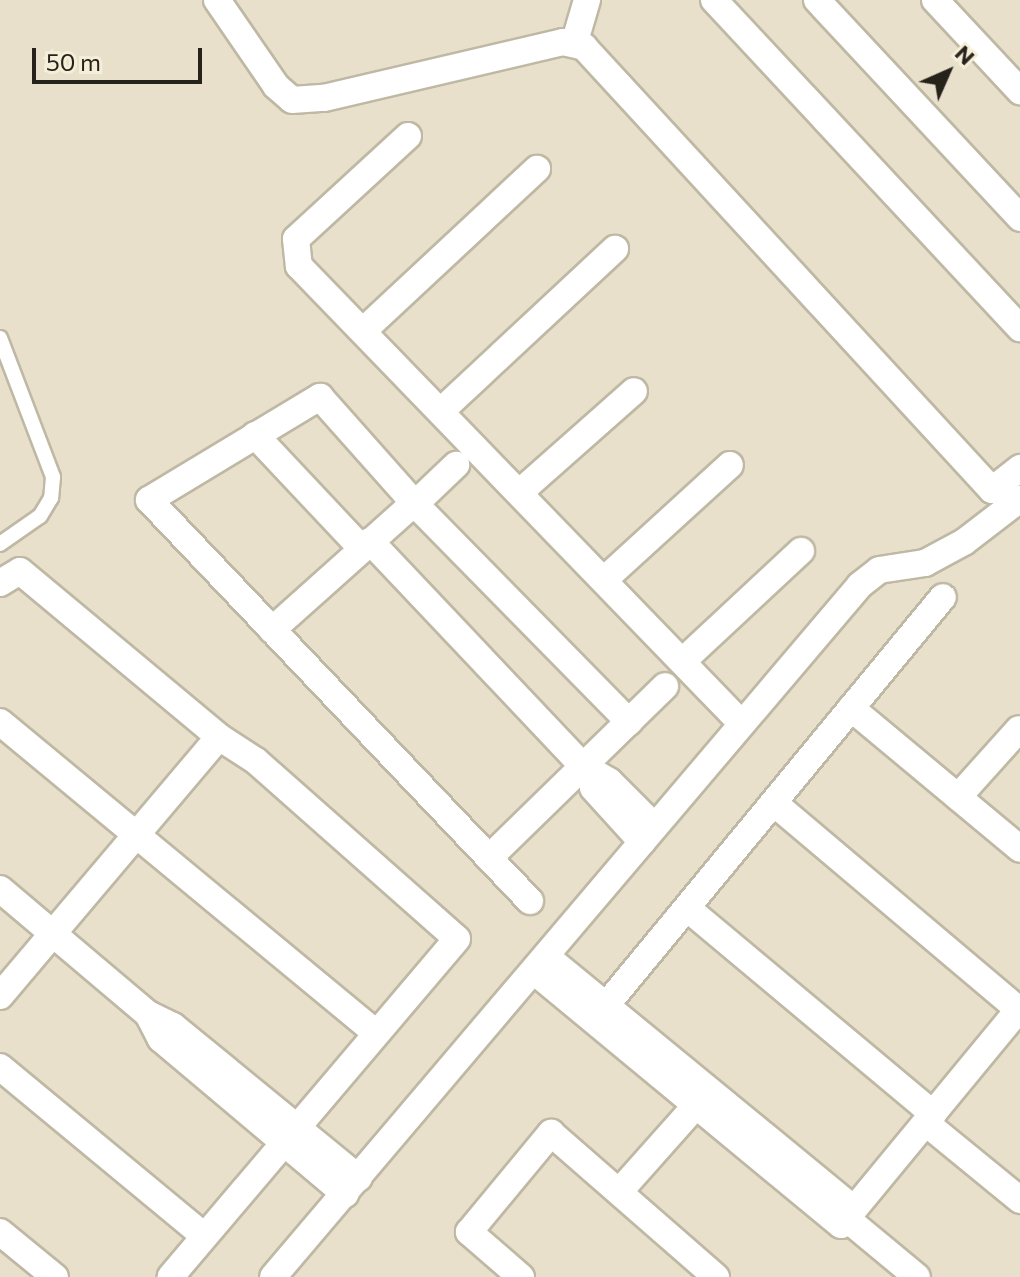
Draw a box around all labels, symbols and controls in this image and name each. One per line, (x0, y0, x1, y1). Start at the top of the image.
scale bar (36, 32, 206, 82)
north arrow (908, 32, 988, 112)
text: N (950, 39, 981, 70)
text: 50 m (46, 47, 101, 76)

